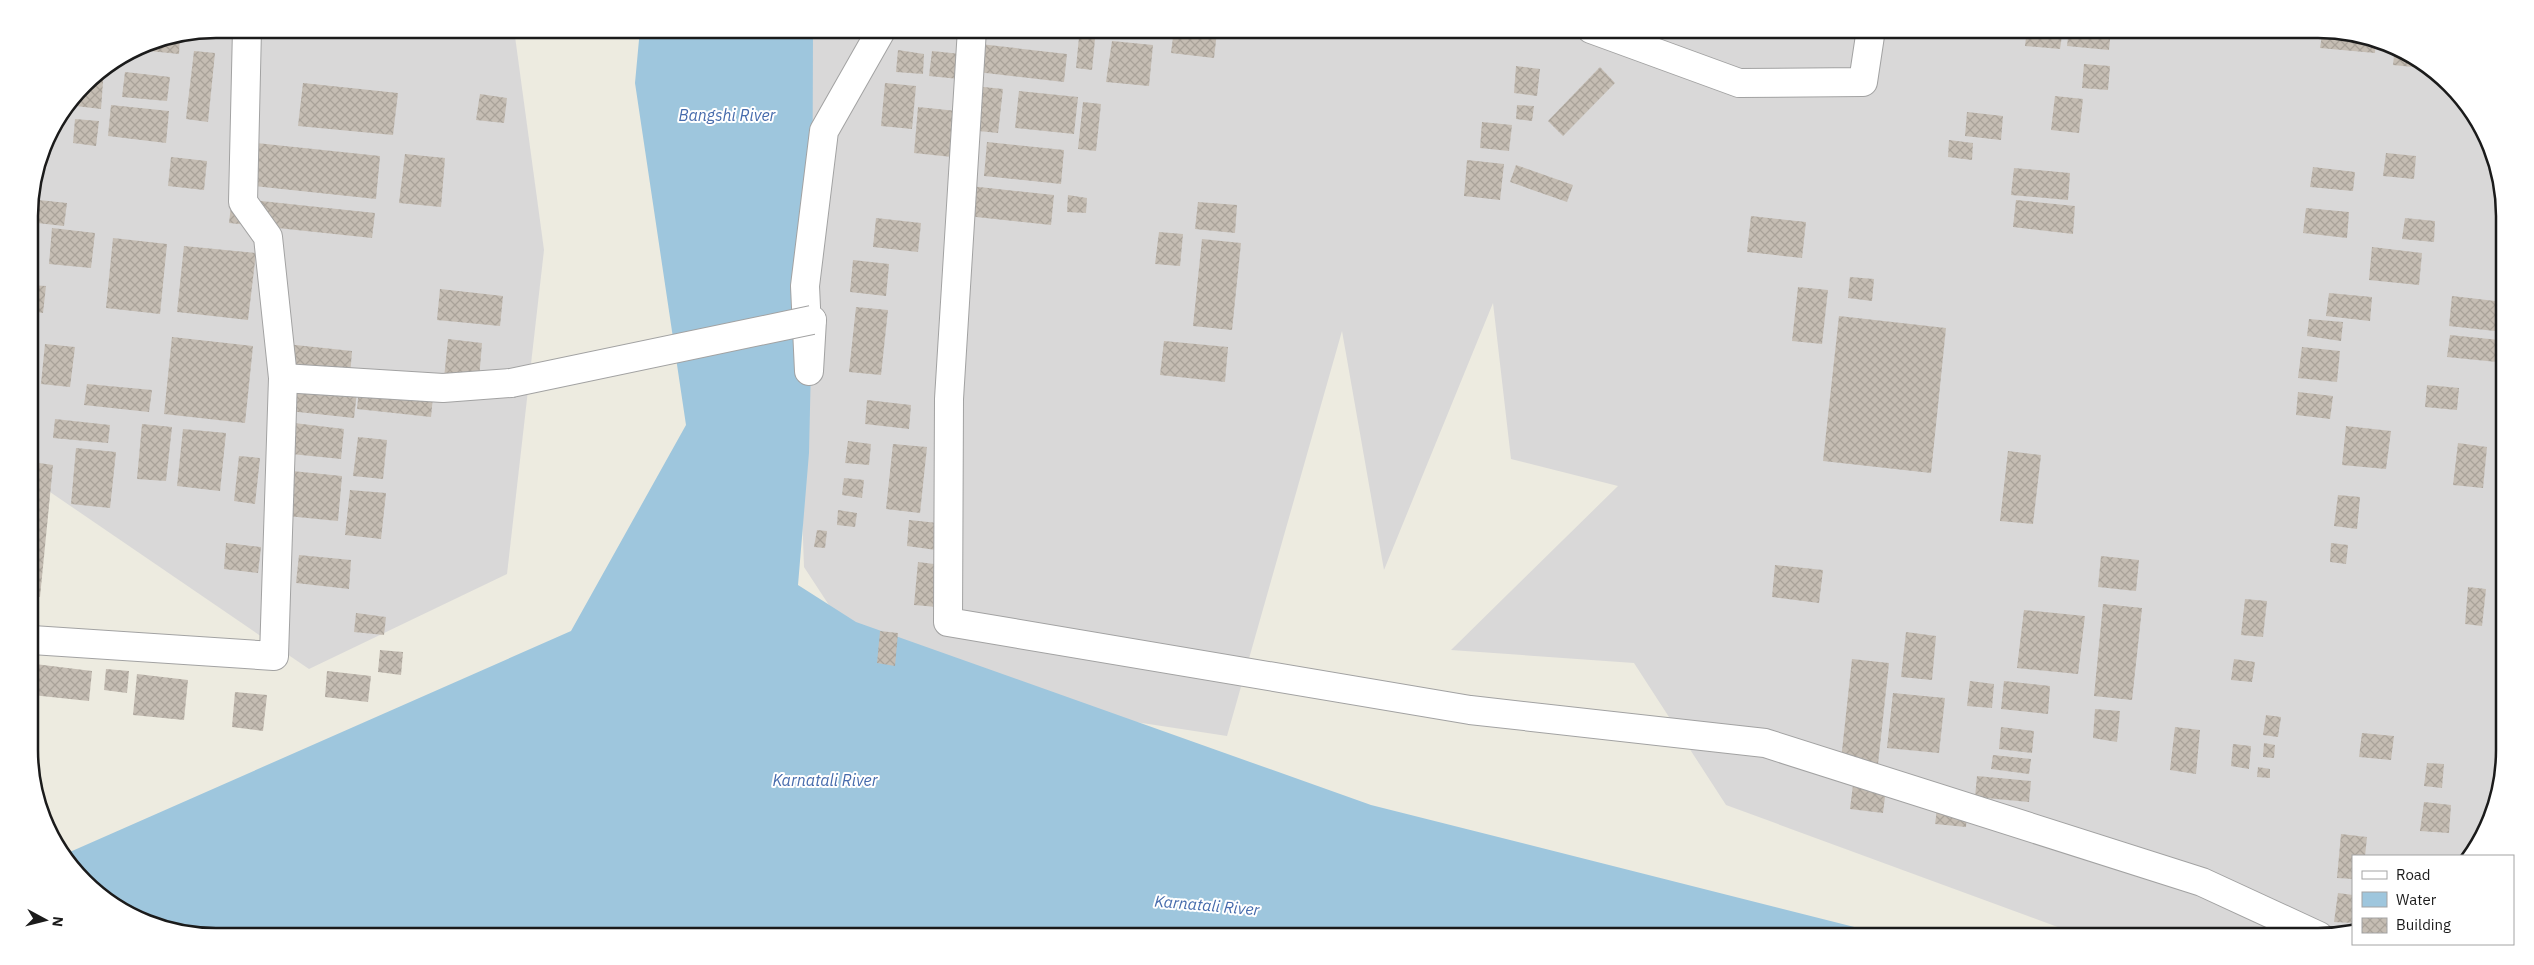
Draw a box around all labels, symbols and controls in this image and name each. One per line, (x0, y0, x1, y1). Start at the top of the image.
water label: Bangshi River (679, 105, 777, 125)
water label: Karnatali River (772, 770, 879, 790)
legend (2352, 855, 2514, 945)
text: Road (2396, 865, 2431, 884)
water label: Karnatali River (1154, 890, 1261, 920)
text: Water (2396, 890, 2437, 909)
north arrow (20, 895, 70, 945)
text: N (48, 915, 67, 928)
text: Building (2396, 915, 2451, 934)

